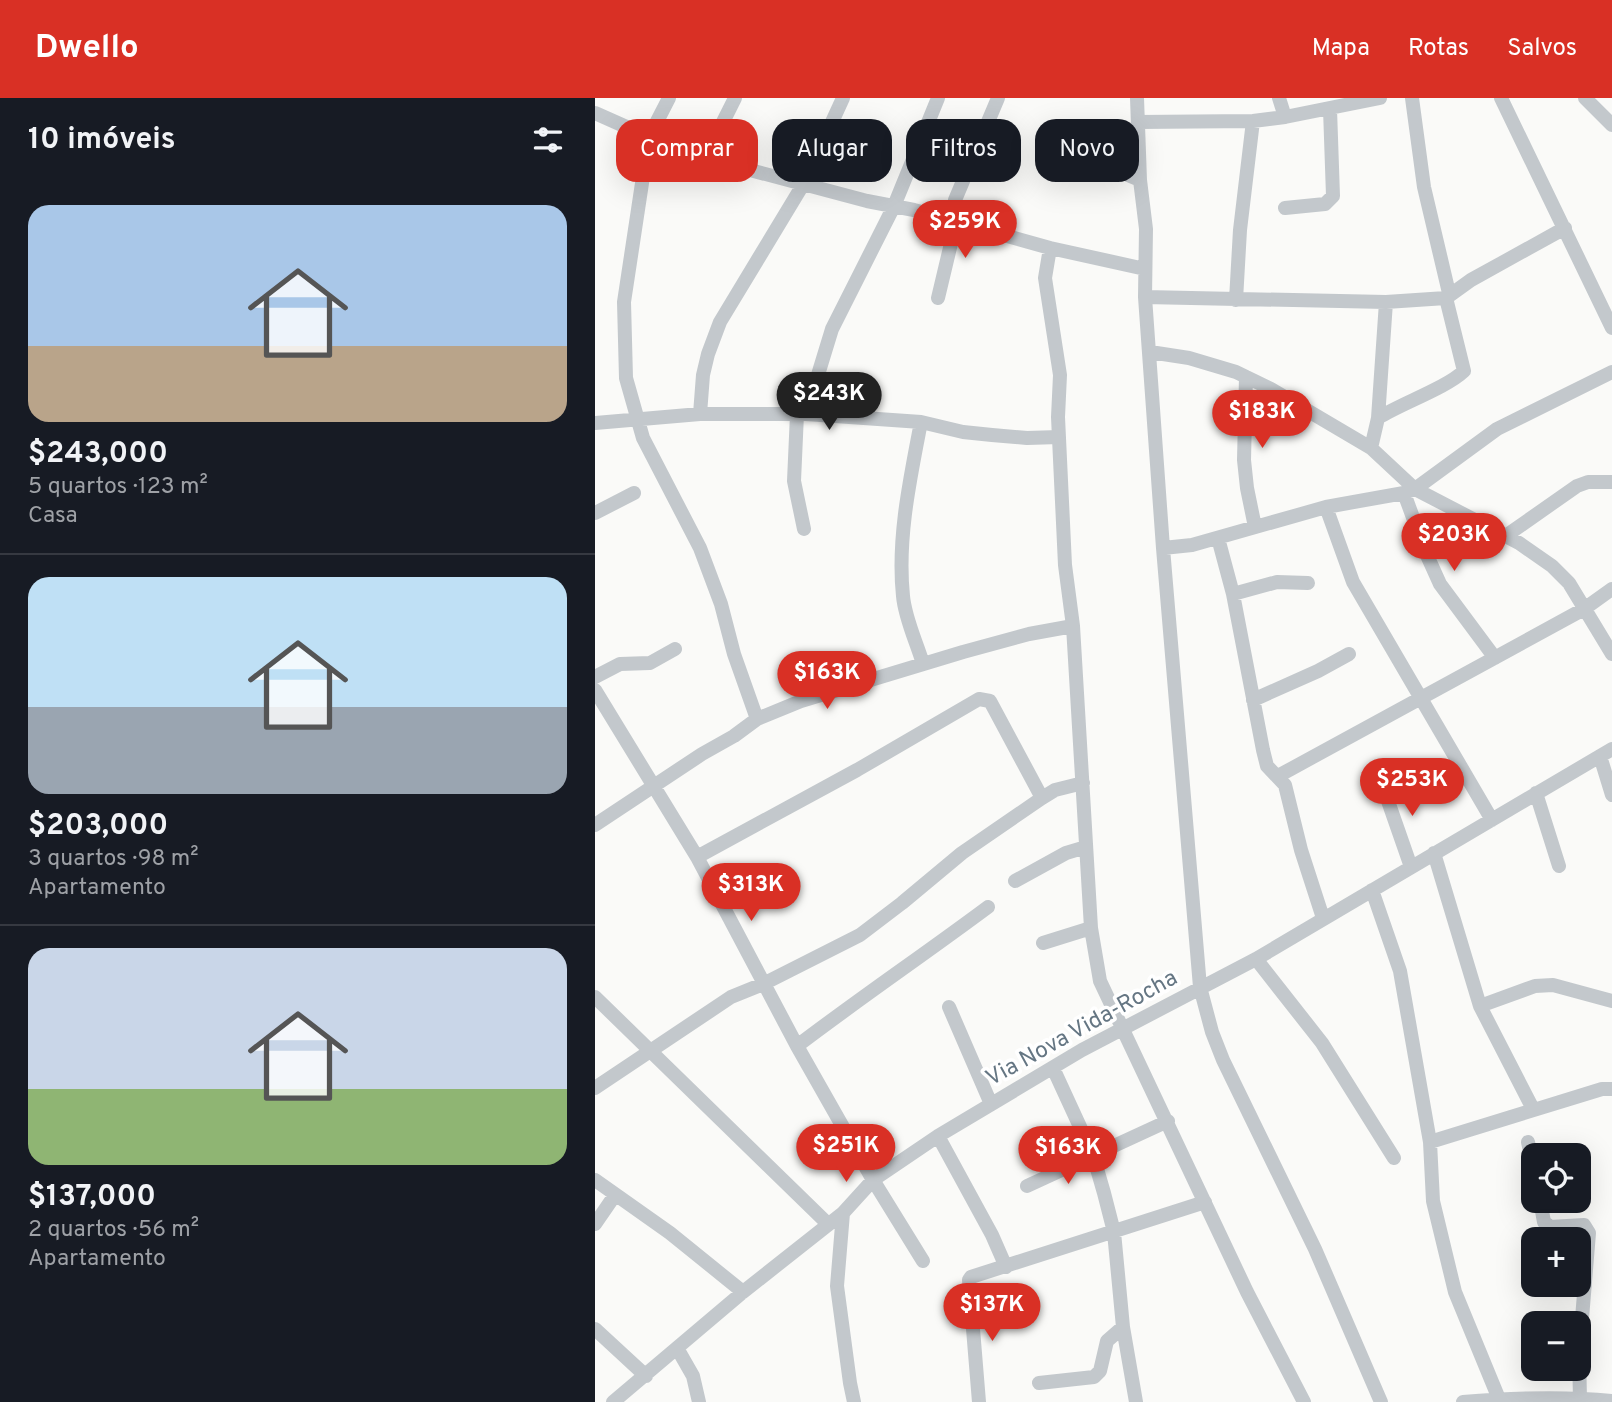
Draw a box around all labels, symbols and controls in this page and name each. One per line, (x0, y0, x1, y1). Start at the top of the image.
text: Dwello (35, 28, 139, 70)
text: Mapa (1312, 34, 1370, 64)
text: Rotas (1408, 34, 1469, 64)
text: Salvos (1507, 34, 1577, 64)
chip: Comprar (616, 119, 758, 182)
chip: Alugar (772, 119, 892, 182)
chip: Filtros (906, 119, 1021, 182)
chip: Novo (1035, 119, 1139, 182)
icon: filters (529, 121, 567, 159)
text: 10 imóveis (28, 122, 175, 159)
pin: $259K (916, 200, 1014, 260)
text: $259K (929, 208, 1001, 237)
icon: home (235, 250, 361, 376)
pin: $243K (780, 372, 878, 432)
text: $243K (793, 380, 865, 409)
pin: $183K (1213, 390, 1311, 450)
text: $183K (1228, 398, 1296, 427)
text: $243,000 (28, 436, 168, 473)
text: 5 quartos · 123 m² (28, 473, 208, 502)
text: Casa (28, 502, 78, 531)
pin: $203K (1405, 514, 1503, 573)
text: $203K (1417, 521, 1491, 550)
icon: home (235, 622, 361, 748)
pin: $163K (778, 652, 876, 711)
text: $163K (793, 659, 861, 688)
pin: $253K (1363, 758, 1461, 818)
text: $253K (1376, 766, 1448, 795)
text: $203,000 (28, 808, 168, 845)
text: 3 quartos · 98 m² (28, 845, 199, 874)
pin: $313K (702, 864, 800, 923)
text: $313K (718, 871, 784, 900)
text: Apartamento (28, 874, 166, 903)
street label: Via Nova Vida-Rocha (981, 964, 1183, 1094)
icon: home (235, 993, 361, 1119)
pin: $251K (797, 1124, 895, 1184)
pin: $163K (1019, 1126, 1117, 1186)
text: $251K (812, 1132, 880, 1161)
text: $163K (1034, 1134, 1102, 1163)
map controls (1521, 1143, 1591, 1381)
button: locate (1521, 1143, 1591, 1213)
text: $137,000 (28, 1179, 156, 1216)
text: 2 quartos · 56 m² (28, 1216, 199, 1245)
button: + (1521, 1227, 1591, 1297)
text: Apartamento (28, 1245, 166, 1274)
pin: $137K (943, 1284, 1041, 1343)
text: $137K (959, 1291, 1025, 1320)
button: − (1521, 1311, 1591, 1381)

